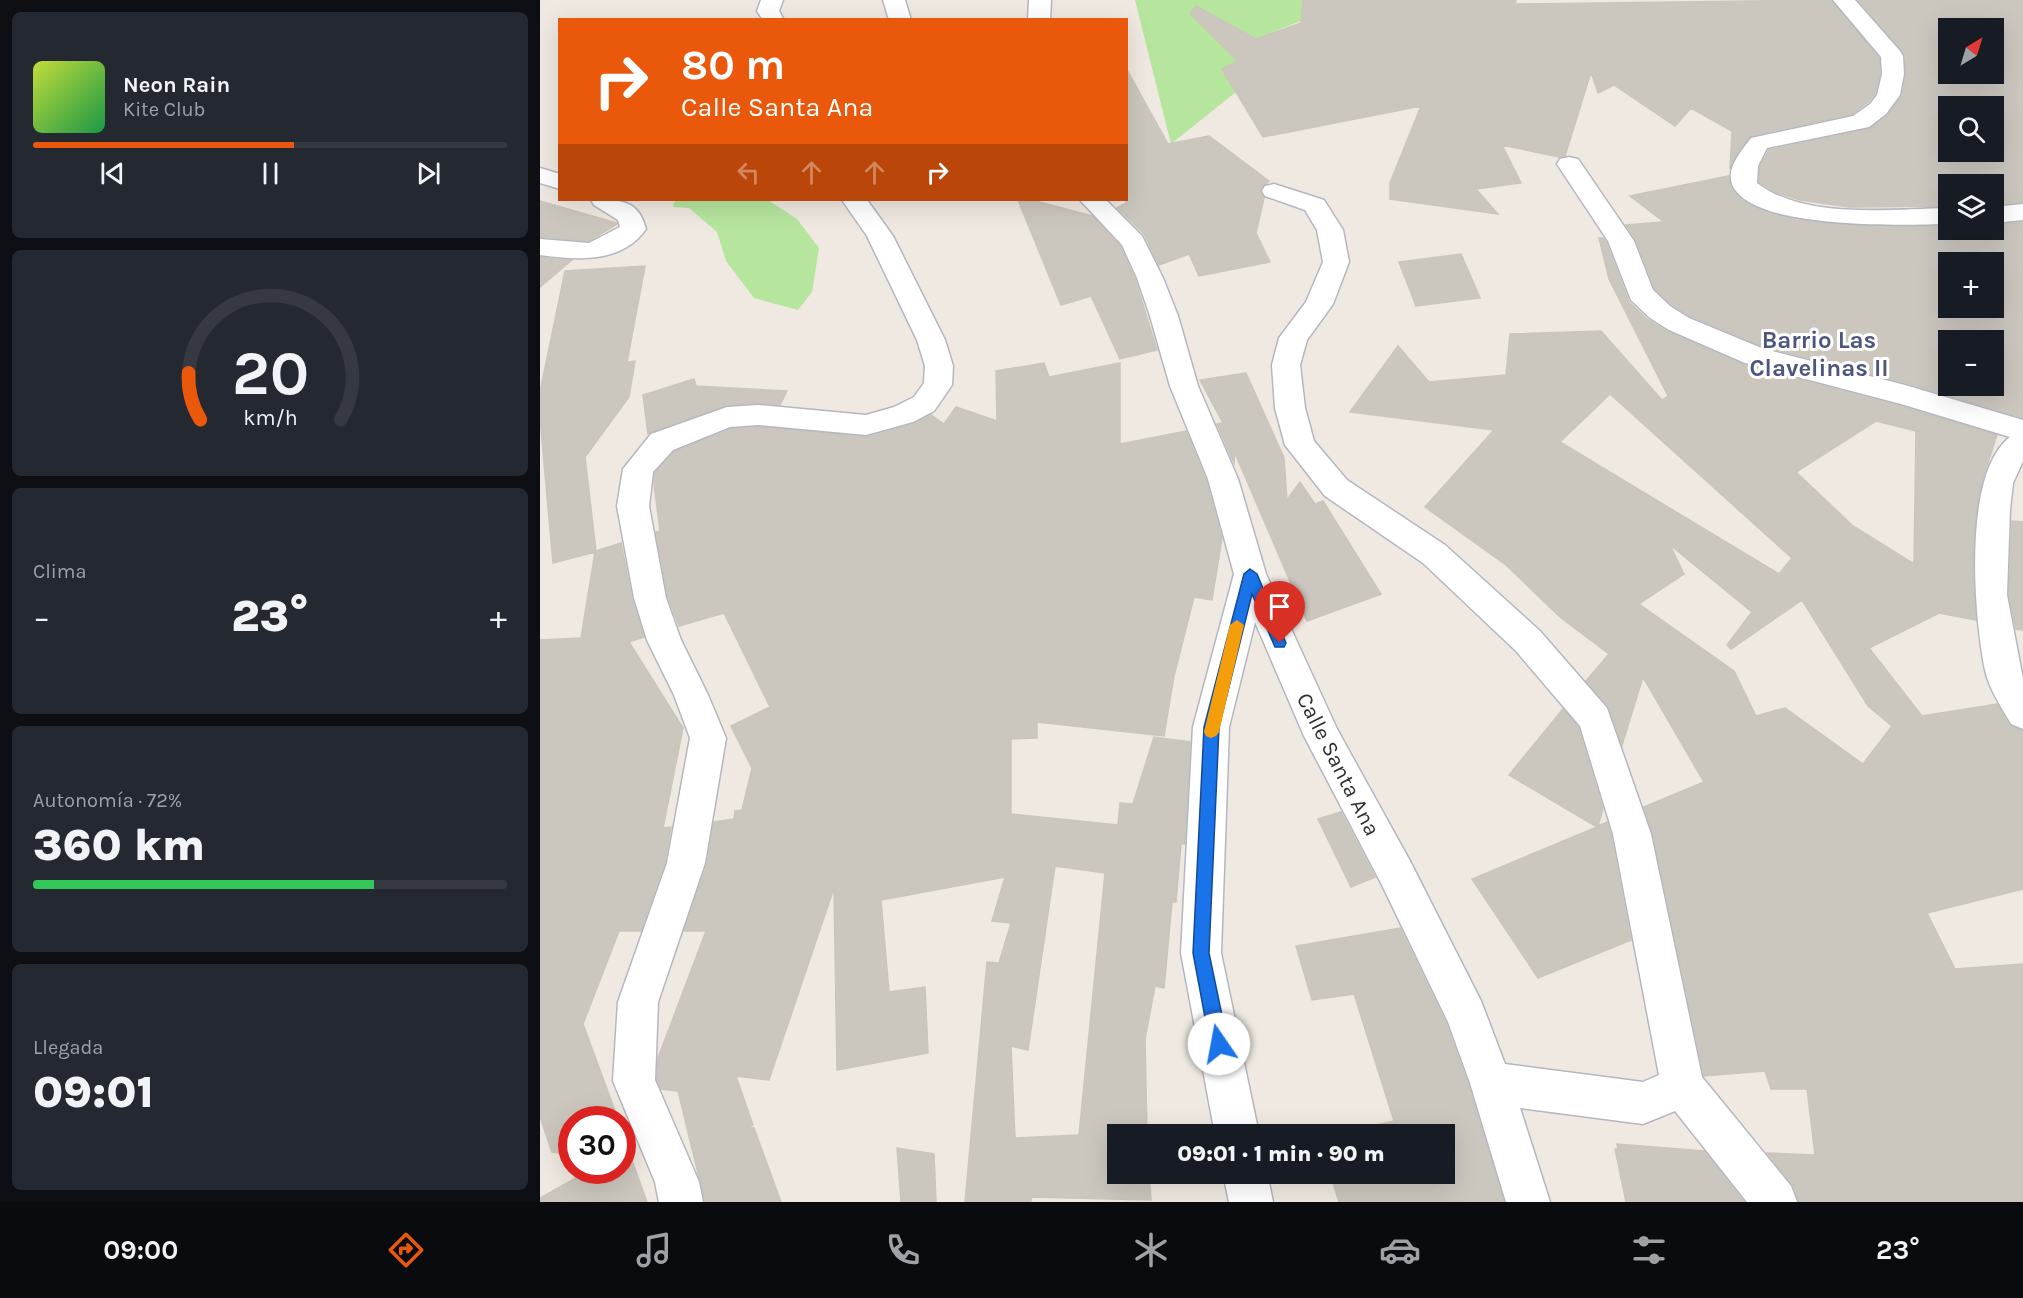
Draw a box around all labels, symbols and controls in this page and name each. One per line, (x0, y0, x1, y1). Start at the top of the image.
north arrow (1938, 18, 2004, 84)
map controls (1938, 18, 2004, 396)
text: 80 m (681, 40, 785, 90)
icon: right (582, 42, 660, 120)
text: Neon Rain (123, 72, 230, 98)
text: Calle Santa Ana (681, 91, 873, 123)
button: search (1938, 96, 2004, 162)
text: Kite Club (123, 98, 205, 121)
icon: left (732, 156, 765, 189)
icon: ahead (795, 156, 828, 189)
icon: ahead (858, 156, 891, 189)
icon: right (921, 156, 954, 189)
icon: previous (96, 157, 129, 190)
icon: pause (254, 157, 287, 190)
icon: next (412, 157, 445, 190)
button: layers (1938, 174, 2004, 240)
button: + (1938, 252, 2004, 318)
district label: Barrio Las Clavelinas II (1749, 326, 1889, 382)
button: − (1938, 330, 2004, 396)
text: 20 (231, 337, 309, 410)
text: km/h (243, 405, 297, 430)
text: Clima (33, 560, 87, 583)
pin (1254, 581, 1305, 643)
text: 23° (231, 590, 309, 642)
icon: arrive (1263, 590, 1296, 623)
text: − (33, 598, 50, 636)
text: + (490, 598, 507, 636)
street label: Calle Santa Ana (1291, 689, 1385, 840)
text: Autonomía · 72% (33, 789, 182, 812)
text: 360 km (33, 819, 205, 871)
position arrow (1187, 1012, 1251, 1076)
text: Llegada (33, 1036, 103, 1059)
text: 09:01 (33, 1066, 154, 1118)
speed limit sign: 30 (558, 1106, 636, 1184)
text: 09:01 · 1 min · 90 m (1177, 1141, 1385, 1167)
icon: directions (385, 1229, 427, 1271)
icon: music (633, 1229, 675, 1271)
icon: phone (882, 1229, 924, 1271)
icon: climate (1130, 1229, 1172, 1271)
icon: car (1379, 1229, 1421, 1271)
icon: filters (1628, 1229, 1670, 1271)
text: 09:00 (103, 1234, 178, 1266)
text: 23° (1876, 1234, 1920, 1266)

